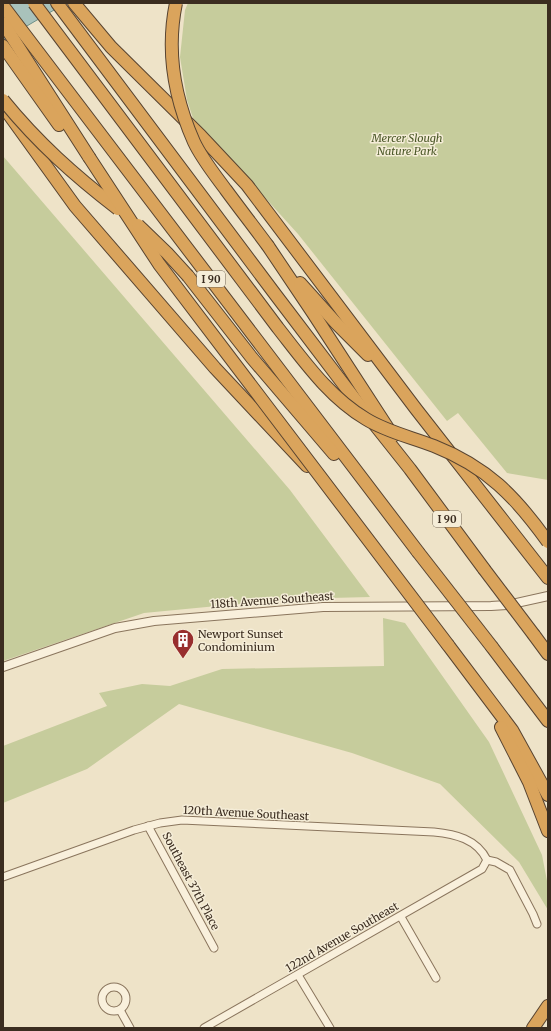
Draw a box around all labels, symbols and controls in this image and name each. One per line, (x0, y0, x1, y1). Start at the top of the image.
park label: Mercer Slough Nature Park (370, 131, 443, 158)
road number: I 90 (197, 271, 225, 287)
road number: I 90 (433, 511, 461, 527)
street label: 118th Avenue Southeast (210, 589, 335, 611)
building icon: Newport Sunset Condominium (170, 627, 196, 660)
place label: Newport Sunset Condominium (198, 627, 284, 654)
street label: 120th Avenue Southeast (183, 803, 310, 823)
street label: Southeast 37th Place (159, 830, 223, 933)
street label: 122nd Avenue Southeast (283, 899, 402, 975)

